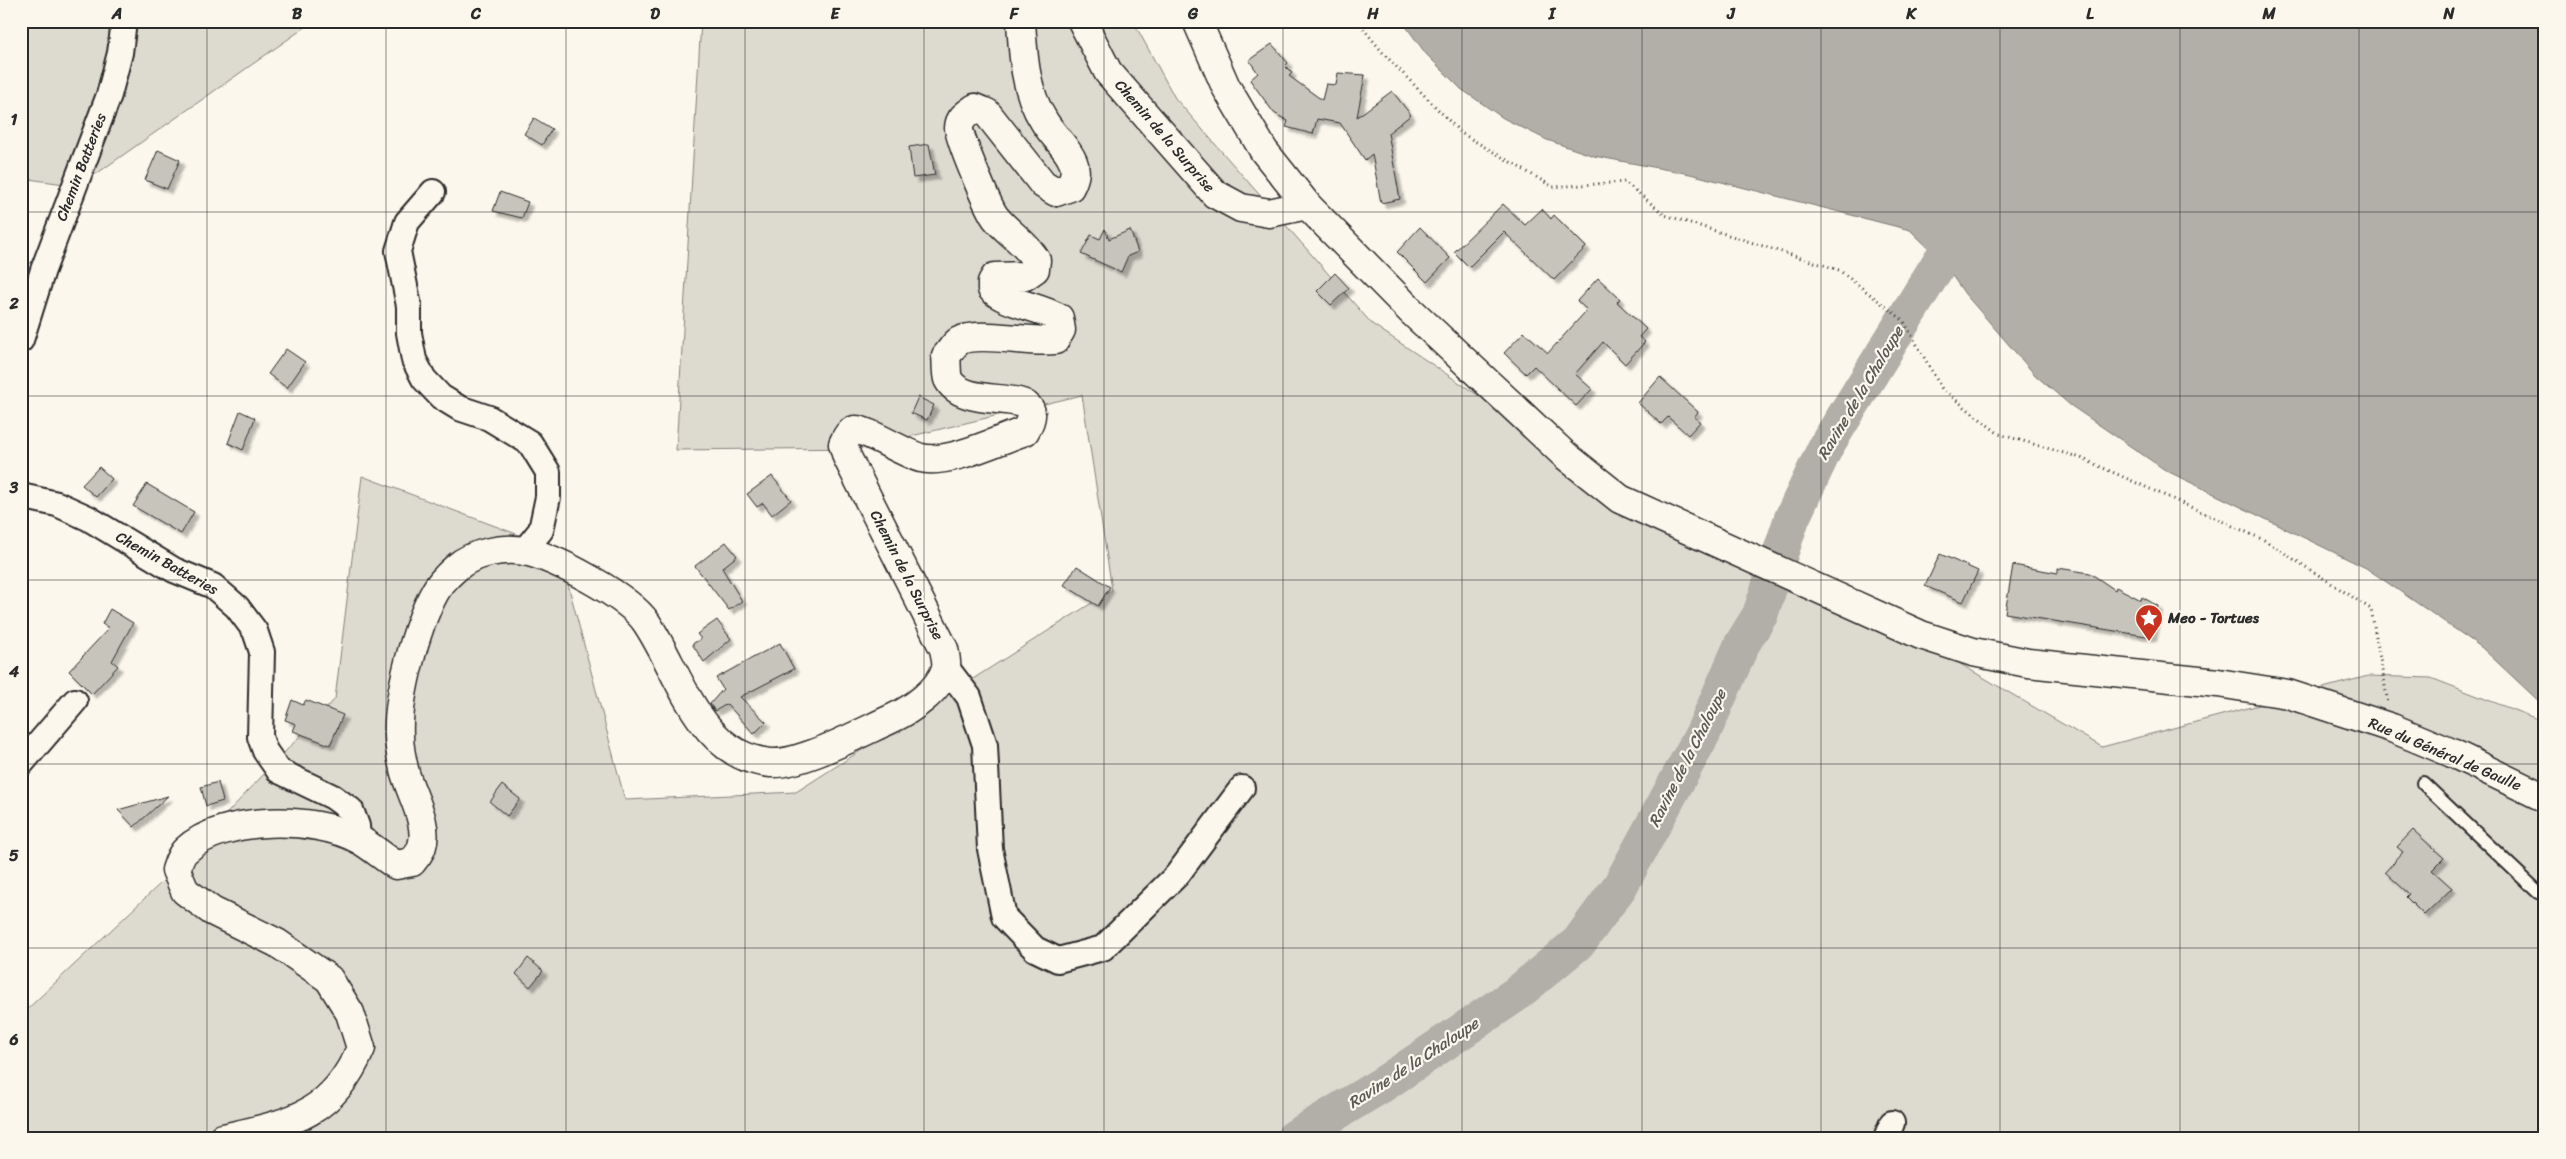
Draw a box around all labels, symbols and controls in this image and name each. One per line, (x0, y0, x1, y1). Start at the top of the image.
text: A (111, 0, 122, 28)
text: B (292, 0, 303, 28)
text: C (470, 0, 482, 28)
text: D (650, 0, 660, 28)
text: E (831, 0, 841, 28)
text: F (1009, 0, 1020, 28)
text: G (1187, 0, 1199, 28)
text: H (1366, 0, 1379, 28)
text: I (1548, 0, 1557, 28)
text: J (1726, 0, 1736, 28)
text: K (1905, 0, 1917, 28)
text: L (2086, 0, 2094, 28)
text: M (2261, 0, 2276, 28)
text: N (2442, 0, 2455, 28)
street label: Chemin de la Surprise (1108, 73, 1222, 199)
text: 1 (11, 105, 18, 134)
street label: Chemin Batteries (48, 109, 114, 225)
text: 2 (8, 289, 19, 318)
water label: Ravine de la Chaloupe (1809, 319, 1913, 465)
text: 3 (9, 473, 19, 502)
street label: Chemin de la Surprise (863, 505, 951, 645)
street label: Chemin Batteries (111, 524, 223, 602)
place icon: Meo - Tortues (2134, 603, 2164, 642)
place label: Meo - Tortues (2167, 605, 2260, 631)
text: 4 (8, 657, 19, 686)
water label: Ravine de la Chaloupe (1640, 682, 1735, 832)
street label: Rue du Général de Gaulle (2364, 710, 2526, 798)
text: 5 (9, 841, 19, 870)
water label: Ravine de la Chaloupe (1342, 1008, 1486, 1116)
text: 6 (8, 1025, 19, 1054)

